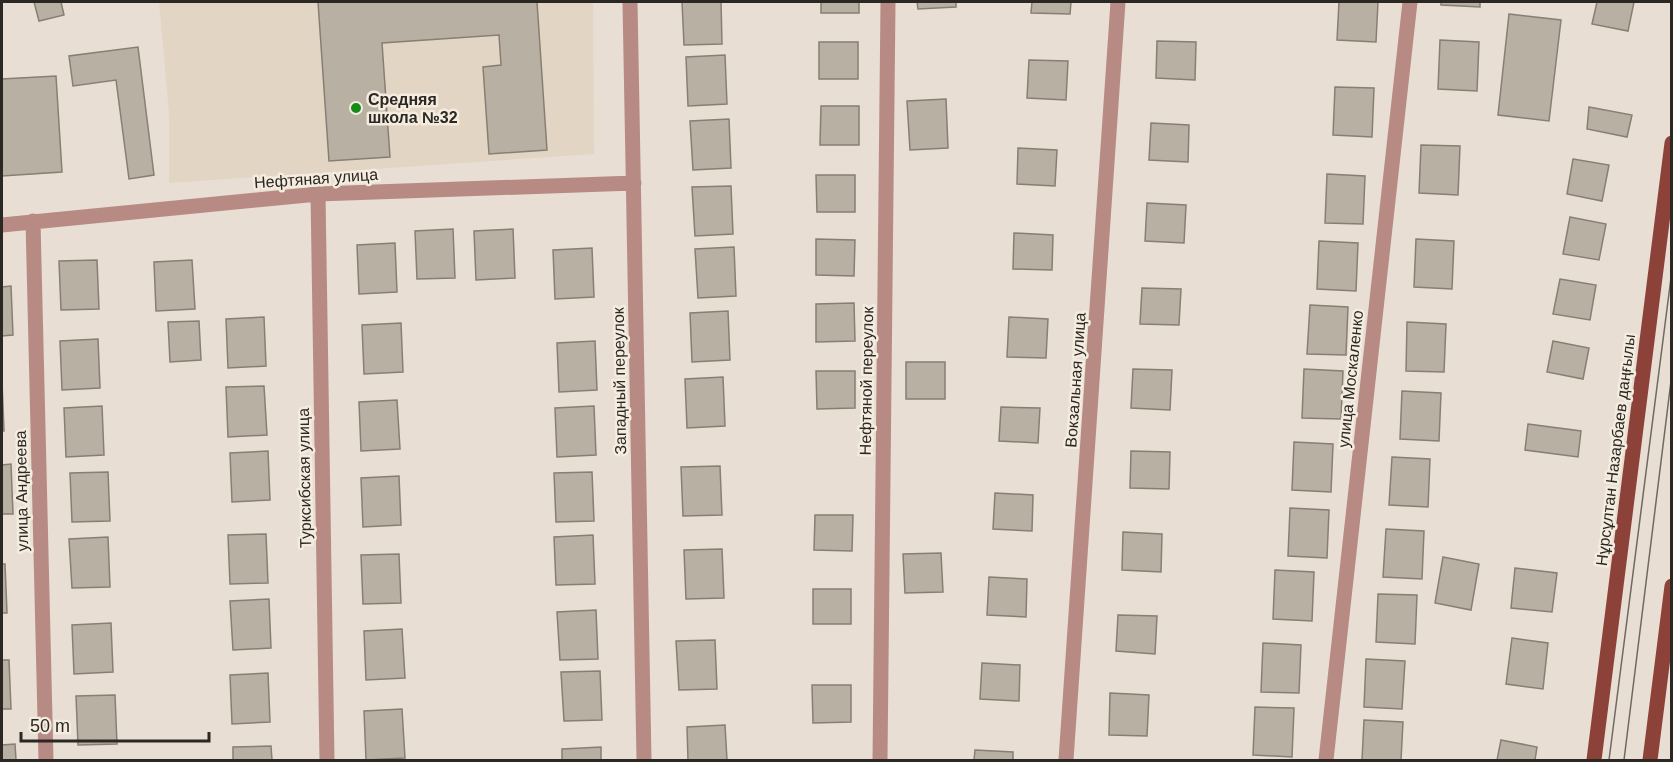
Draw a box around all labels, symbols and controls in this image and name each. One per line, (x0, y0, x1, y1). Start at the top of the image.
place label: Средняя школа №32 (368, 91, 458, 126)
marker: Средняя школа №32 (349, 101, 363, 115)
street label: Нефтяная улица (254, 166, 379, 191)
street label: Западный переулок (610, 306, 629, 455)
street label: Нефтяной переулок (857, 306, 876, 455)
street label: улица Москаленко (1335, 309, 1366, 449)
street label: Вокзальная улица (1062, 312, 1089, 448)
street label: Нұрсұлтан Назарбаев даңғылы (1593, 333, 1638, 567)
street label: Турксибская улица (295, 408, 314, 548)
street label: улица Андреева (12, 430, 31, 552)
scale bar (21, 705, 208, 743)
text: 50 m (30, 716, 70, 736)

